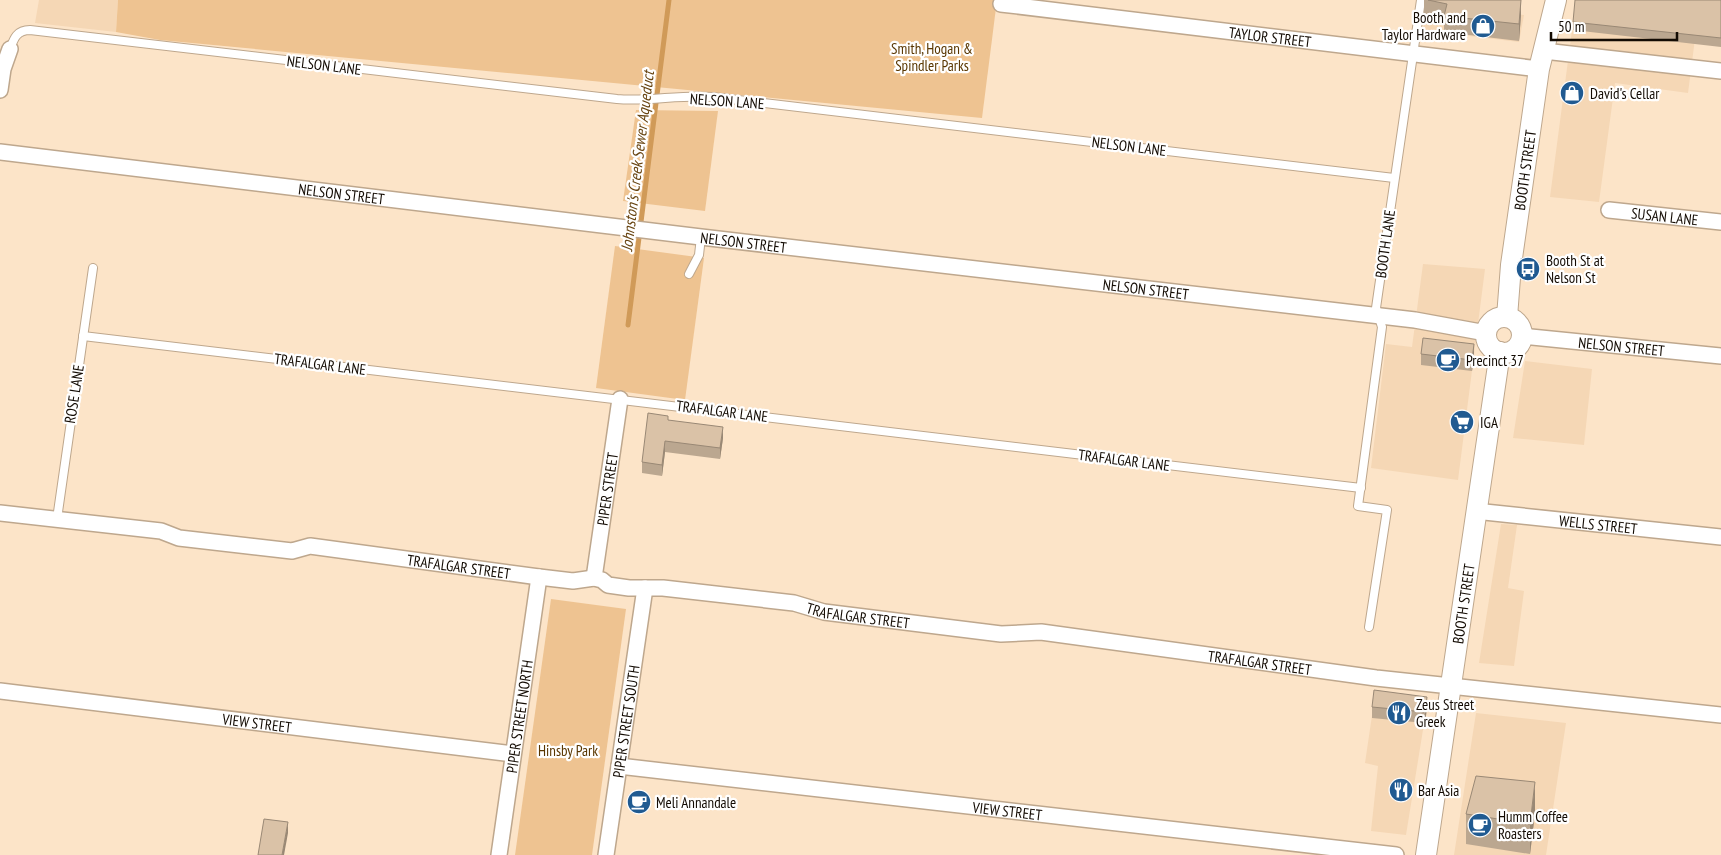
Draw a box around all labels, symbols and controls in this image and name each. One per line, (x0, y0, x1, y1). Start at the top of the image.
place label: Booth and Taylor Hardware (1382, 8, 1466, 44)
scale bar (1551, 10, 1677, 42)
shop icon: Booth and Taylor Hardware (1470, 13, 1496, 39)
text: 50 m (1558, 17, 1584, 36)
street label: TAYLOR STREET (1228, 22, 1313, 51)
park label: Smith, Hogan & Spindler Parks (891, 39, 973, 75)
street label: NELSON LANE (286, 51, 362, 79)
water label: Johnston's Creek Sewer Aqueduct (616, 68, 658, 253)
shop icon: David's Cellar (1559, 80, 1585, 106)
place label: David's Cellar (1590, 84, 1660, 103)
street label: NELSON LANE (689, 89, 765, 113)
street label: BOOTH STREET (1509, 128, 1540, 212)
street label: NELSON LANE (1091, 132, 1167, 160)
street label: NELSON STREET (297, 179, 386, 208)
street label: SUSAN LANE (1630, 203, 1699, 229)
street label: BOOTH LANE (1371, 209, 1399, 279)
street label: NELSON STREET (699, 228, 788, 256)
place label: Booth St at Nelson St (1546, 251, 1604, 287)
bus stop icon: Booth St at Nelson St (1515, 256, 1541, 282)
street label: NELSON STREET (1102, 274, 1190, 303)
street label: NELSON STREET (1577, 332, 1666, 360)
cafe icon: Precinct 37 (1435, 347, 1461, 373)
street label: TRAFALGAR LANE (273, 349, 367, 379)
place label: Precinct 37 (1466, 351, 1524, 370)
street label: ROSE LANE (60, 363, 88, 425)
street label: TRAFALGAR LANE (675, 396, 769, 426)
supermarket icon: IGA (1449, 409, 1475, 435)
place label: IGA (1480, 413, 1499, 432)
street label: TRAFALGAR LANE (1077, 445, 1171, 475)
street label: PIPER STREET (592, 451, 622, 527)
street label: WELLS STREET (1558, 510, 1639, 538)
street label: TRAFALGAR STREET (406, 550, 512, 583)
street label: BOOTH STREET (1448, 562, 1478, 645)
street label: TRAFALGAR STREET (804, 598, 911, 632)
street label: TRAFALGAR STREET (1207, 646, 1313, 679)
street label: PIPER STREET NORTH (501, 659, 536, 774)
street label: PIPER STREET SOUTH (608, 664, 643, 779)
place label: Zeus Street Greek (1416, 695, 1474, 731)
restaurant icon: Zeus Street Greek (1386, 700, 1412, 726)
street label: VIEW STREET (220, 709, 293, 736)
park label: Hinsby Park (538, 741, 598, 760)
restaurant icon: Bar Asia (1388, 777, 1414, 803)
place label: Bar Asia (1418, 781, 1459, 800)
cafe icon: Meli Annandale (626, 789, 652, 815)
place label: Meli Annandale (656, 793, 736, 812)
street label: VIEW STREET (971, 797, 1043, 824)
place label: Humm Coffee Roasters (1498, 807, 1568, 843)
cafe icon: Humm Coffee Roasters (1467, 812, 1493, 838)

